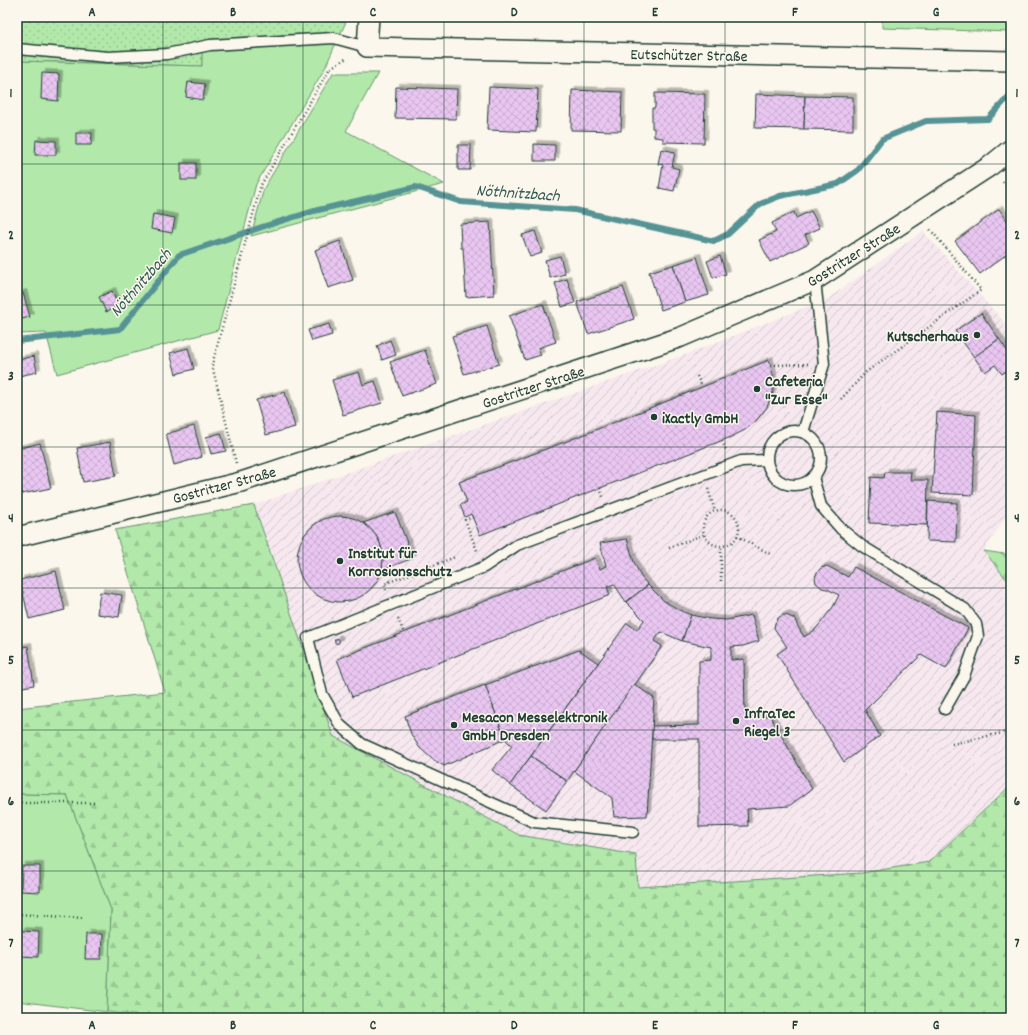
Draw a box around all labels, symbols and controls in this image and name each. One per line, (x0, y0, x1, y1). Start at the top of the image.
text: A (88, 4, 96, 23)
text: B (230, 4, 236, 23)
text: C (370, 4, 377, 23)
text: D (511, 4, 518, 23)
text: E (652, 4, 659, 23)
text: F (792, 4, 798, 23)
text: G (933, 4, 940, 23)
street label: Eutschützer Straße (630, 44, 748, 69)
text: 1 (10, 85, 13, 104)
text: 1 (1016, 85, 1019, 104)
water label: Nöthnitzbach (475, 180, 562, 210)
street label: Gostritzer Straße (803, 218, 906, 294)
text: 2 (8, 227, 14, 246)
text: 2 (1014, 227, 1020, 246)
water label: Nöthnitzbach (106, 244, 180, 323)
place label: Kutscherhaus (887, 326, 969, 349)
marker: Kutscherhaus (972, 330, 982, 340)
street label: Gostritzer Straße (480, 361, 588, 416)
text: 3 (8, 368, 14, 387)
text: 3 (1014, 368, 1020, 387)
place label: Cafeteria "Zur Esse" (765, 371, 828, 412)
marker: Cafeteria "Zur Esse" (752, 384, 762, 394)
place label: iXactly GmbH (662, 408, 739, 431)
marker: iXactly GmbH (649, 412, 659, 422)
street label: Gostritzer Straße (170, 462, 279, 511)
text: 4 (8, 510, 14, 529)
text: 4 (1014, 510, 1020, 529)
place label: Institut für Korrosionsschutz (348, 543, 453, 584)
marker: Institut für Korrosionsschutz (335, 556, 345, 566)
text: 5 (8, 652, 14, 671)
text: 5 (1014, 652, 1020, 671)
place label: InfraTec Riegel 3 (744, 703, 796, 744)
place label: Mesacon Messelektronik GmbH Dresden (462, 707, 608, 748)
marker: InfraTec Riegel 3 (731, 716, 741, 726)
marker: Mesacon Messelektronik GmbH Dresden (449, 720, 459, 730)
text: 6 (8, 793, 15, 812)
text: 6 (1014, 793, 1021, 812)
text: 7 (9, 935, 14, 954)
text: 7 (1015, 935, 1020, 954)
text: A (88, 1017, 96, 1035)
text: B (230, 1017, 236, 1035)
text: C (370, 1017, 377, 1035)
text: D (511, 1017, 518, 1035)
text: E (652, 1017, 659, 1035)
text: F (792, 1017, 798, 1035)
text: G (933, 1017, 940, 1035)

